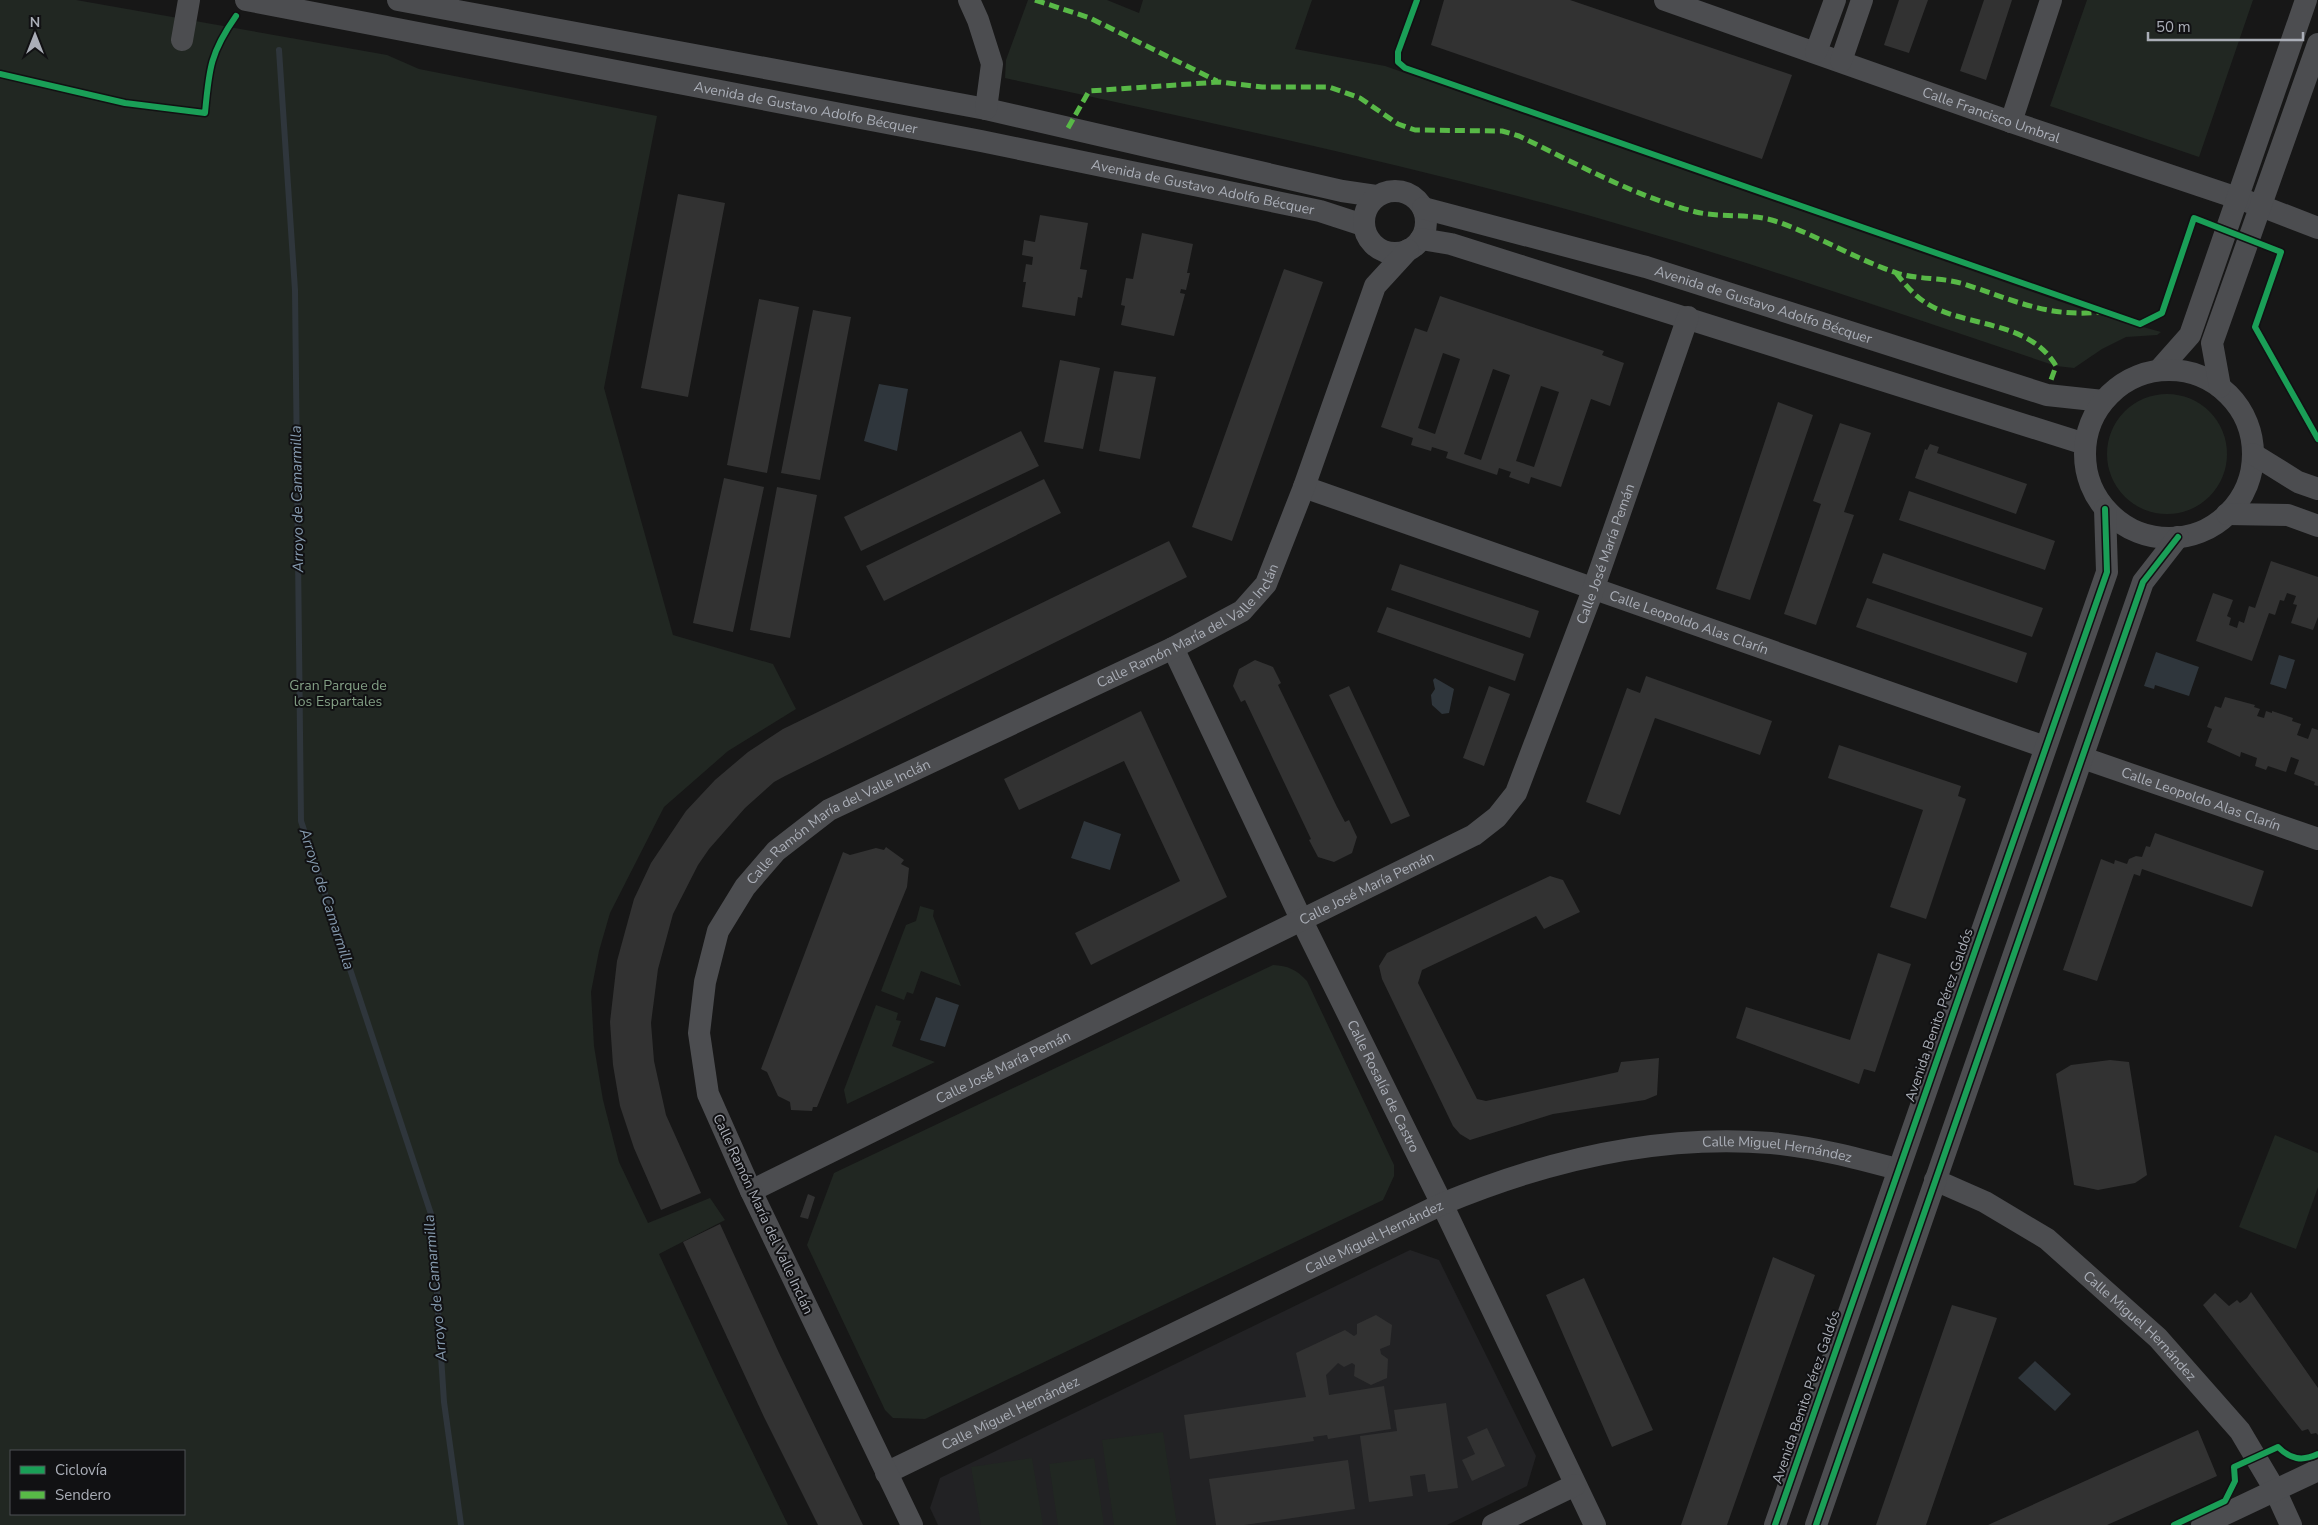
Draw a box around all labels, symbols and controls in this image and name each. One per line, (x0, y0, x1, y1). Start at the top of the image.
north arrow (10, 10, 60, 60)
scale bar (2148, 10, 2303, 42)
text: N (30, 13, 40, 32)
text: 50 m (2156, 17, 2191, 37)
street label: Avenida de Gustavo Adolfo Bécquer (692, 77, 919, 138)
street label: Calle Francisco Umbral (1920, 82, 2064, 148)
street label: Avenida de Gustavo Adolfo Bécquer (1090, 155, 1316, 219)
street label: Avenida de Gustavo Adolfo Bécquer (1652, 261, 1875, 348)
water label: Arroyo de Camarmilla (286, 425, 308, 574)
street label: Calle José María Pemán (1571, 481, 1639, 627)
street label: Calle Ramón María del Valle Inclán (1093, 561, 1283, 692)
street label: Calle Leopoldo Alas Clarín (1607, 585, 1771, 659)
park label: Gran Parque de los Espartales (289, 676, 387, 711)
street label: Calle Ramón María del Valle Inclán (742, 754, 933, 888)
street label: Calle Leopoldo Alas Clarín (2119, 762, 2284, 835)
water label: Arroyo de Camarmilla (294, 825, 359, 972)
street label: Calle José María Pemán (1296, 847, 1437, 929)
street label: Avenida Benito Pérez Galdós (1900, 926, 1978, 1104)
street label: Calle Rosalía de Castro (1343, 1016, 1425, 1156)
street label: Calle José María Pemán (932, 1026, 1074, 1108)
street label: Calle Ramón María del Valle Inclán (708, 1111, 818, 1317)
street label: Calle Miguel Hernández (1702, 1132, 1855, 1167)
street label: Calle Miguel Hernández (1302, 1195, 1446, 1278)
water label: Arroyo de Camarmilla (419, 1214, 451, 1363)
street label: Calle Miguel Hernández (2079, 1266, 2201, 1385)
street label: Avenida Benito Pérez Galdós (1767, 1308, 1845, 1486)
street label: Calle Miguel Hernández (938, 1371, 1083, 1454)
legend (10, 1450, 185, 1515)
text: Ciclovía (55, 1460, 107, 1480)
text: Sendero (55, 1485, 111, 1505)

